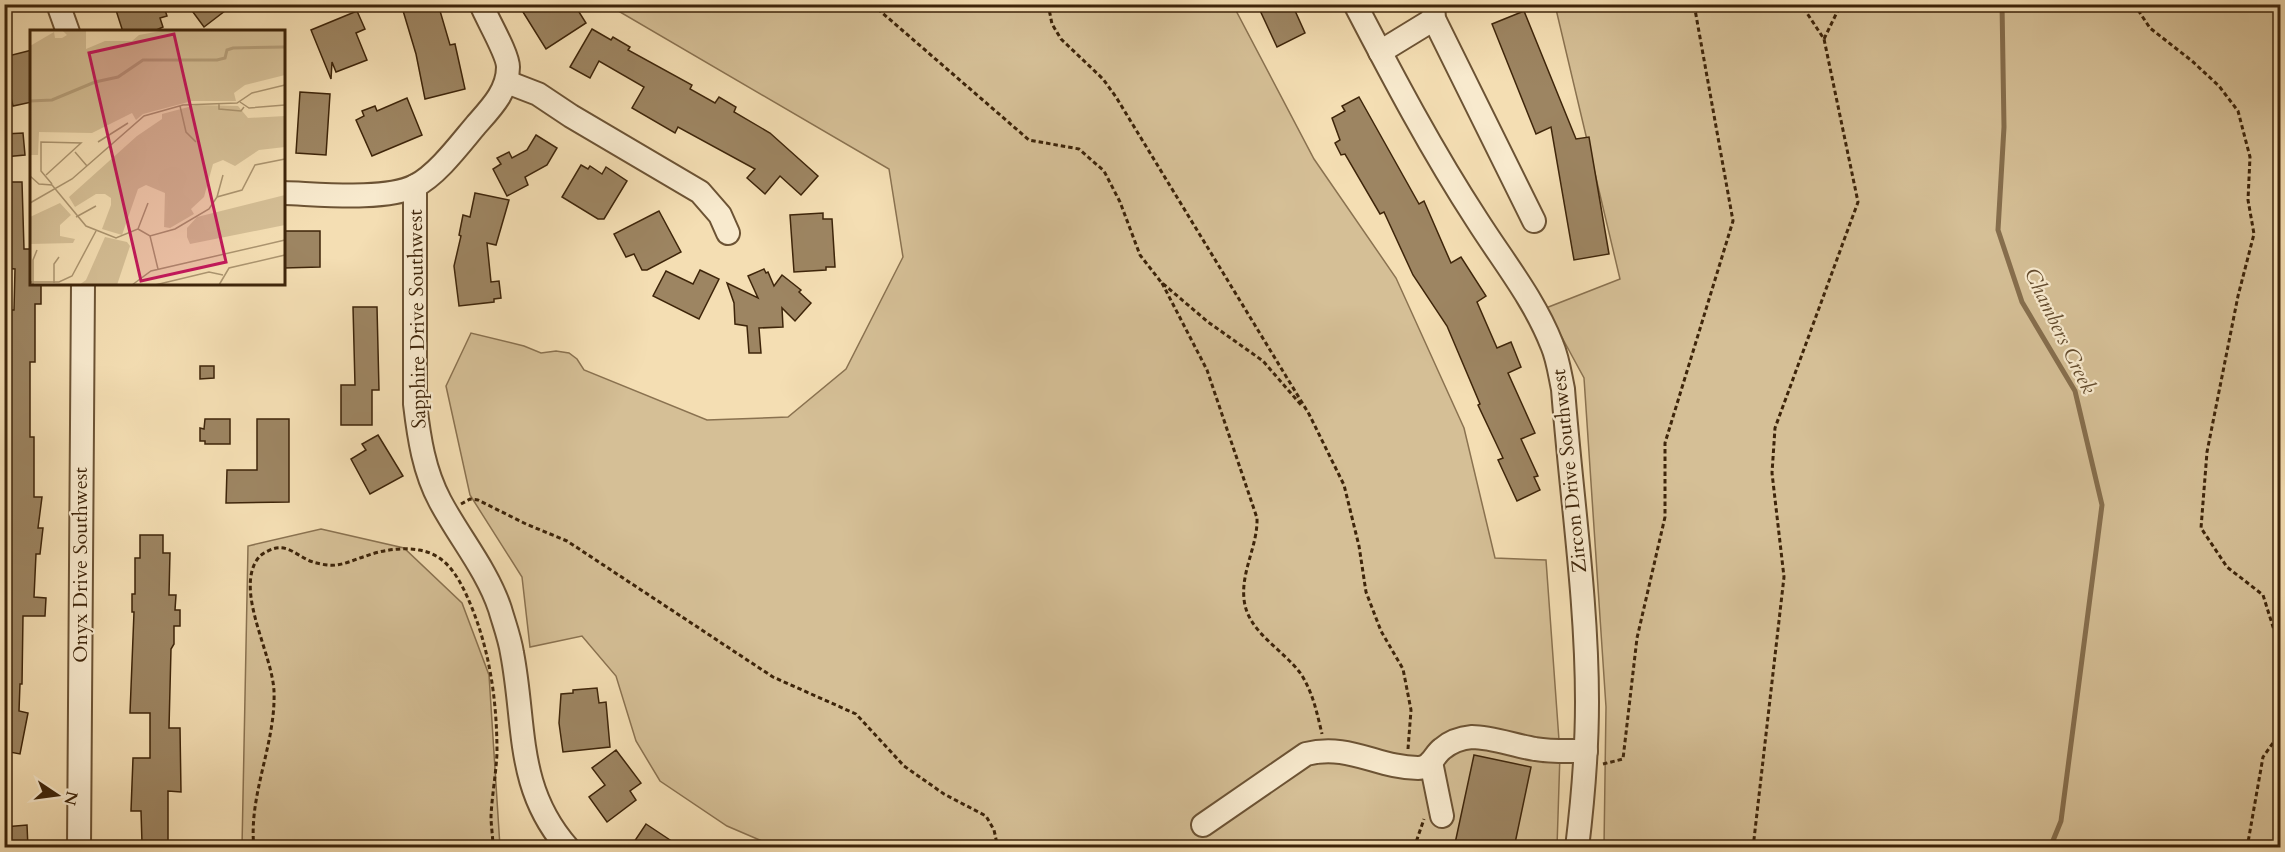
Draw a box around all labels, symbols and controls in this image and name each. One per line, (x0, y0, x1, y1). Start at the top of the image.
inset map (30, 30, 285, 285)
street label: Sapphire Drive Southwest (402, 208, 432, 429)
water label: Chambers Creek (2017, 263, 2103, 399)
street label: Zircon Drive Southwest (1545, 367, 1593, 574)
street label: Onyx Drive Southwest (67, 467, 94, 663)
north arrow (27, 765, 87, 825)
text: N (58, 789, 83, 807)

